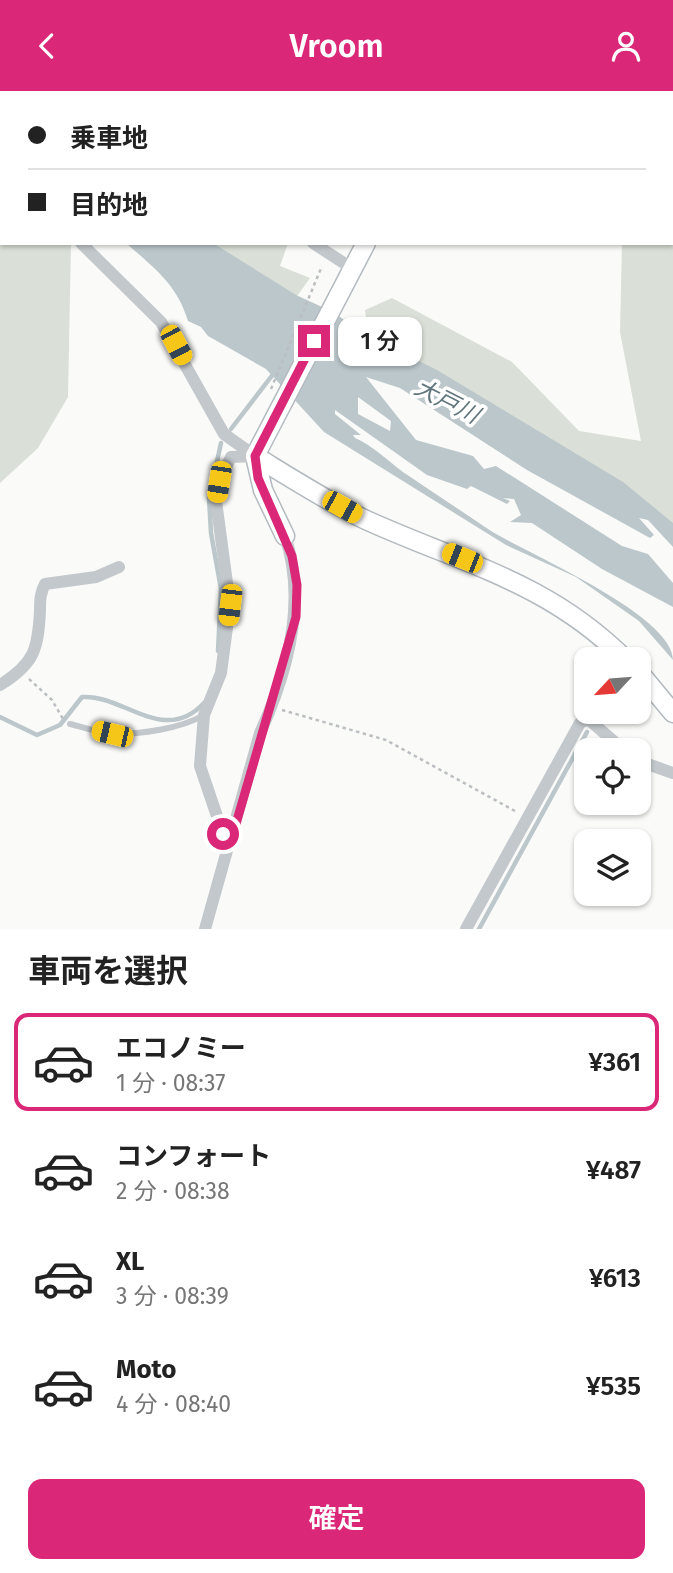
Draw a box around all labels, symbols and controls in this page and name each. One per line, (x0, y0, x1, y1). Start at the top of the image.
icon: back (28, 27, 66, 65)
text: Vroom (289, 27, 384, 65)
icon: person (607, 27, 645, 65)
text: 乗車地 (70, 123, 148, 154)
text: 目的地 (70, 190, 148, 221)
callout: 1 分 (338, 317, 422, 365)
car (157, 322, 196, 368)
route end (298, 325, 330, 357)
text: 1 分 (360, 327, 400, 355)
water label: 大戸川 (410, 373, 487, 430)
car (206, 460, 233, 504)
car (319, 488, 366, 526)
car (439, 540, 486, 576)
car (218, 583, 243, 627)
north arrow (574, 647, 651, 725)
map controls (574, 647, 651, 906)
car (90, 719, 135, 749)
button: locate (574, 738, 651, 815)
route start (207, 818, 239, 850)
button: layers (574, 829, 651, 906)
text: 車両を選択 (28, 952, 188, 990)
icon: car (32, 1031, 95, 1094)
text: エコノミー (116, 1033, 246, 1064)
text: ¥361 (589, 1047, 641, 1078)
text: 1 分 · 08:37 (116, 1069, 226, 1097)
icon: car (32, 1139, 95, 1202)
text: コンフォート (116, 1141, 271, 1172)
text: ¥487 (586, 1155, 641, 1186)
text: 2 分 · 08:38 (116, 1177, 230, 1205)
text: XL (116, 1246, 144, 1277)
icon: car (32, 1247, 95, 1310)
text: ¥613 (589, 1263, 641, 1294)
text: 3 分 · 08:39 (116, 1282, 229, 1310)
text: Moto (116, 1354, 176, 1385)
icon: car (32, 1355, 95, 1418)
text: ¥535 (586, 1371, 641, 1402)
text: 4 分 · 08:40 (116, 1390, 231, 1418)
button: 確定 (28, 1479, 645, 1559)

